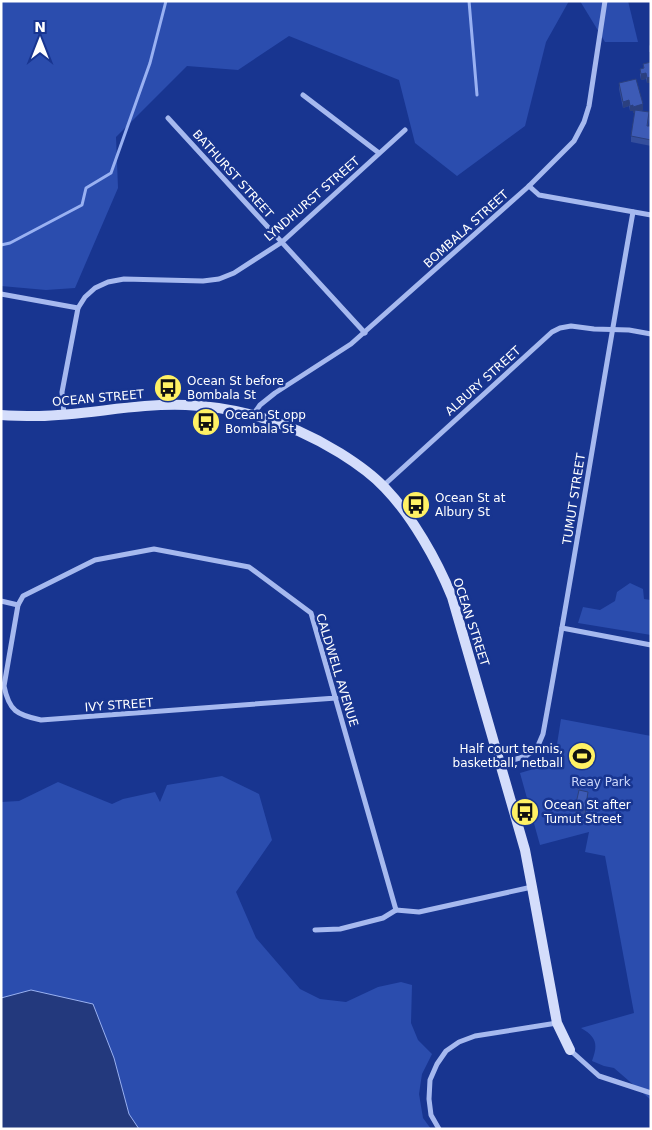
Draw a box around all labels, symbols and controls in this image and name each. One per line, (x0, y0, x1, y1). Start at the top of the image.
north arrow (15, 15, 65, 65)
text: N (34, 19, 46, 35)
street label: BATHURST STREET (190, 127, 277, 221)
street label: LYNDHURST STREET (262, 153, 363, 244)
street label: BOMBALA STREET (421, 187, 512, 271)
street label: ALBURY STREET (442, 343, 524, 418)
bus stop icon: Ocean St before Bombala St (153, 373, 183, 403)
place label: Ocean St before Bombala St (187, 374, 284, 402)
street label: OCEAN STREET (51, 387, 145, 409)
bus stop icon: Ocean St opp Bombala St (191, 407, 221, 437)
place label: Ocean St opp Bombala St (225, 408, 306, 436)
street label: TUMUT STREET (560, 452, 588, 547)
bus stop icon: Ocean St at Albury St (401, 490, 431, 520)
place label: Ocean St at Albury St (435, 491, 506, 519)
street label: OCEAN STREET (450, 576, 492, 669)
street label: CALDWELL AVENUE (313, 612, 361, 728)
street label: IVY STREET (84, 696, 154, 714)
sports icon: Half court tennis, basketball, netball (567, 741, 597, 771)
place label: Half court tennis, basketball, netball (453, 742, 563, 770)
park label: Reay Park (571, 775, 631, 789)
bus stop icon: Ocean St after Tumut Street (510, 797, 540, 827)
place label: Ocean St after Tumut Street (543, 798, 631, 826)

